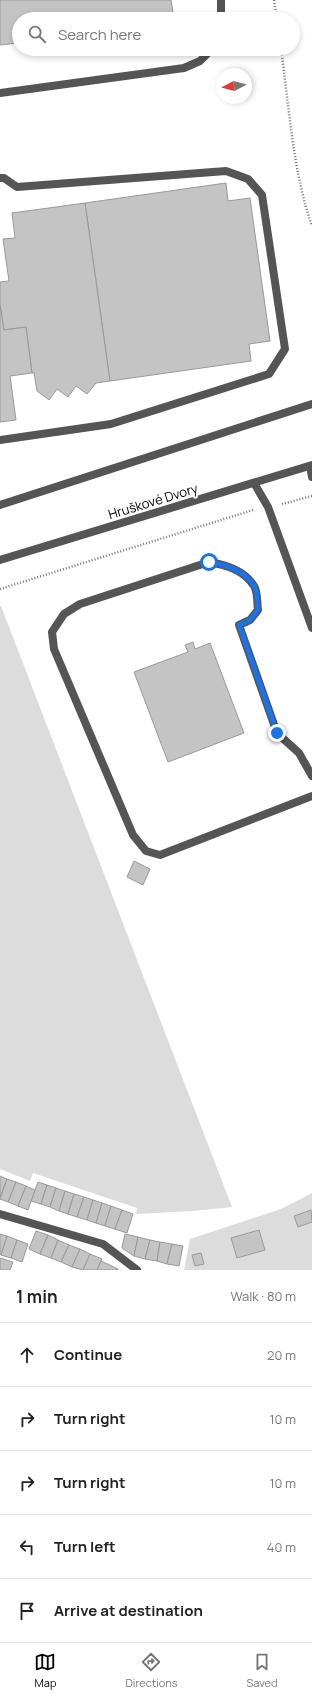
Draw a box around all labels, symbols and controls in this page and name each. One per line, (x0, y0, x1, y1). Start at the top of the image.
search box (12, 12, 300, 56)
icon: search (26, 23, 48, 45)
text: Search here (58, 24, 141, 45)
north arrow (216, 68, 252, 104)
street label: Hruškové Dvory (106, 479, 200, 523)
route start (200, 553, 218, 571)
route end (268, 724, 286, 742)
text: 1 min (16, 1285, 58, 1308)
text: Walk · 80 m (230, 1287, 296, 1305)
icon: ahead (16, 1344, 38, 1366)
text: Continue (54, 1344, 122, 1365)
text: 20 m (267, 1346, 296, 1364)
icon: right (16, 1408, 38, 1430)
text: Turn right (54, 1408, 125, 1429)
text: 10 m (269, 1410, 296, 1428)
icon: right (16, 1472, 38, 1494)
text: Turn right (54, 1472, 125, 1493)
text: 10 m (269, 1474, 296, 1492)
icon: left (16, 1536, 38, 1558)
text: Turn left (54, 1536, 116, 1557)
text: 40 m (267, 1538, 296, 1556)
icon: arrive (16, 1600, 38, 1622)
text: Arrive at destination (54, 1600, 203, 1621)
tab: Map (34, 1651, 56, 1690)
tab: Directions (125, 1651, 178, 1690)
tab: Saved (247, 1651, 278, 1690)

